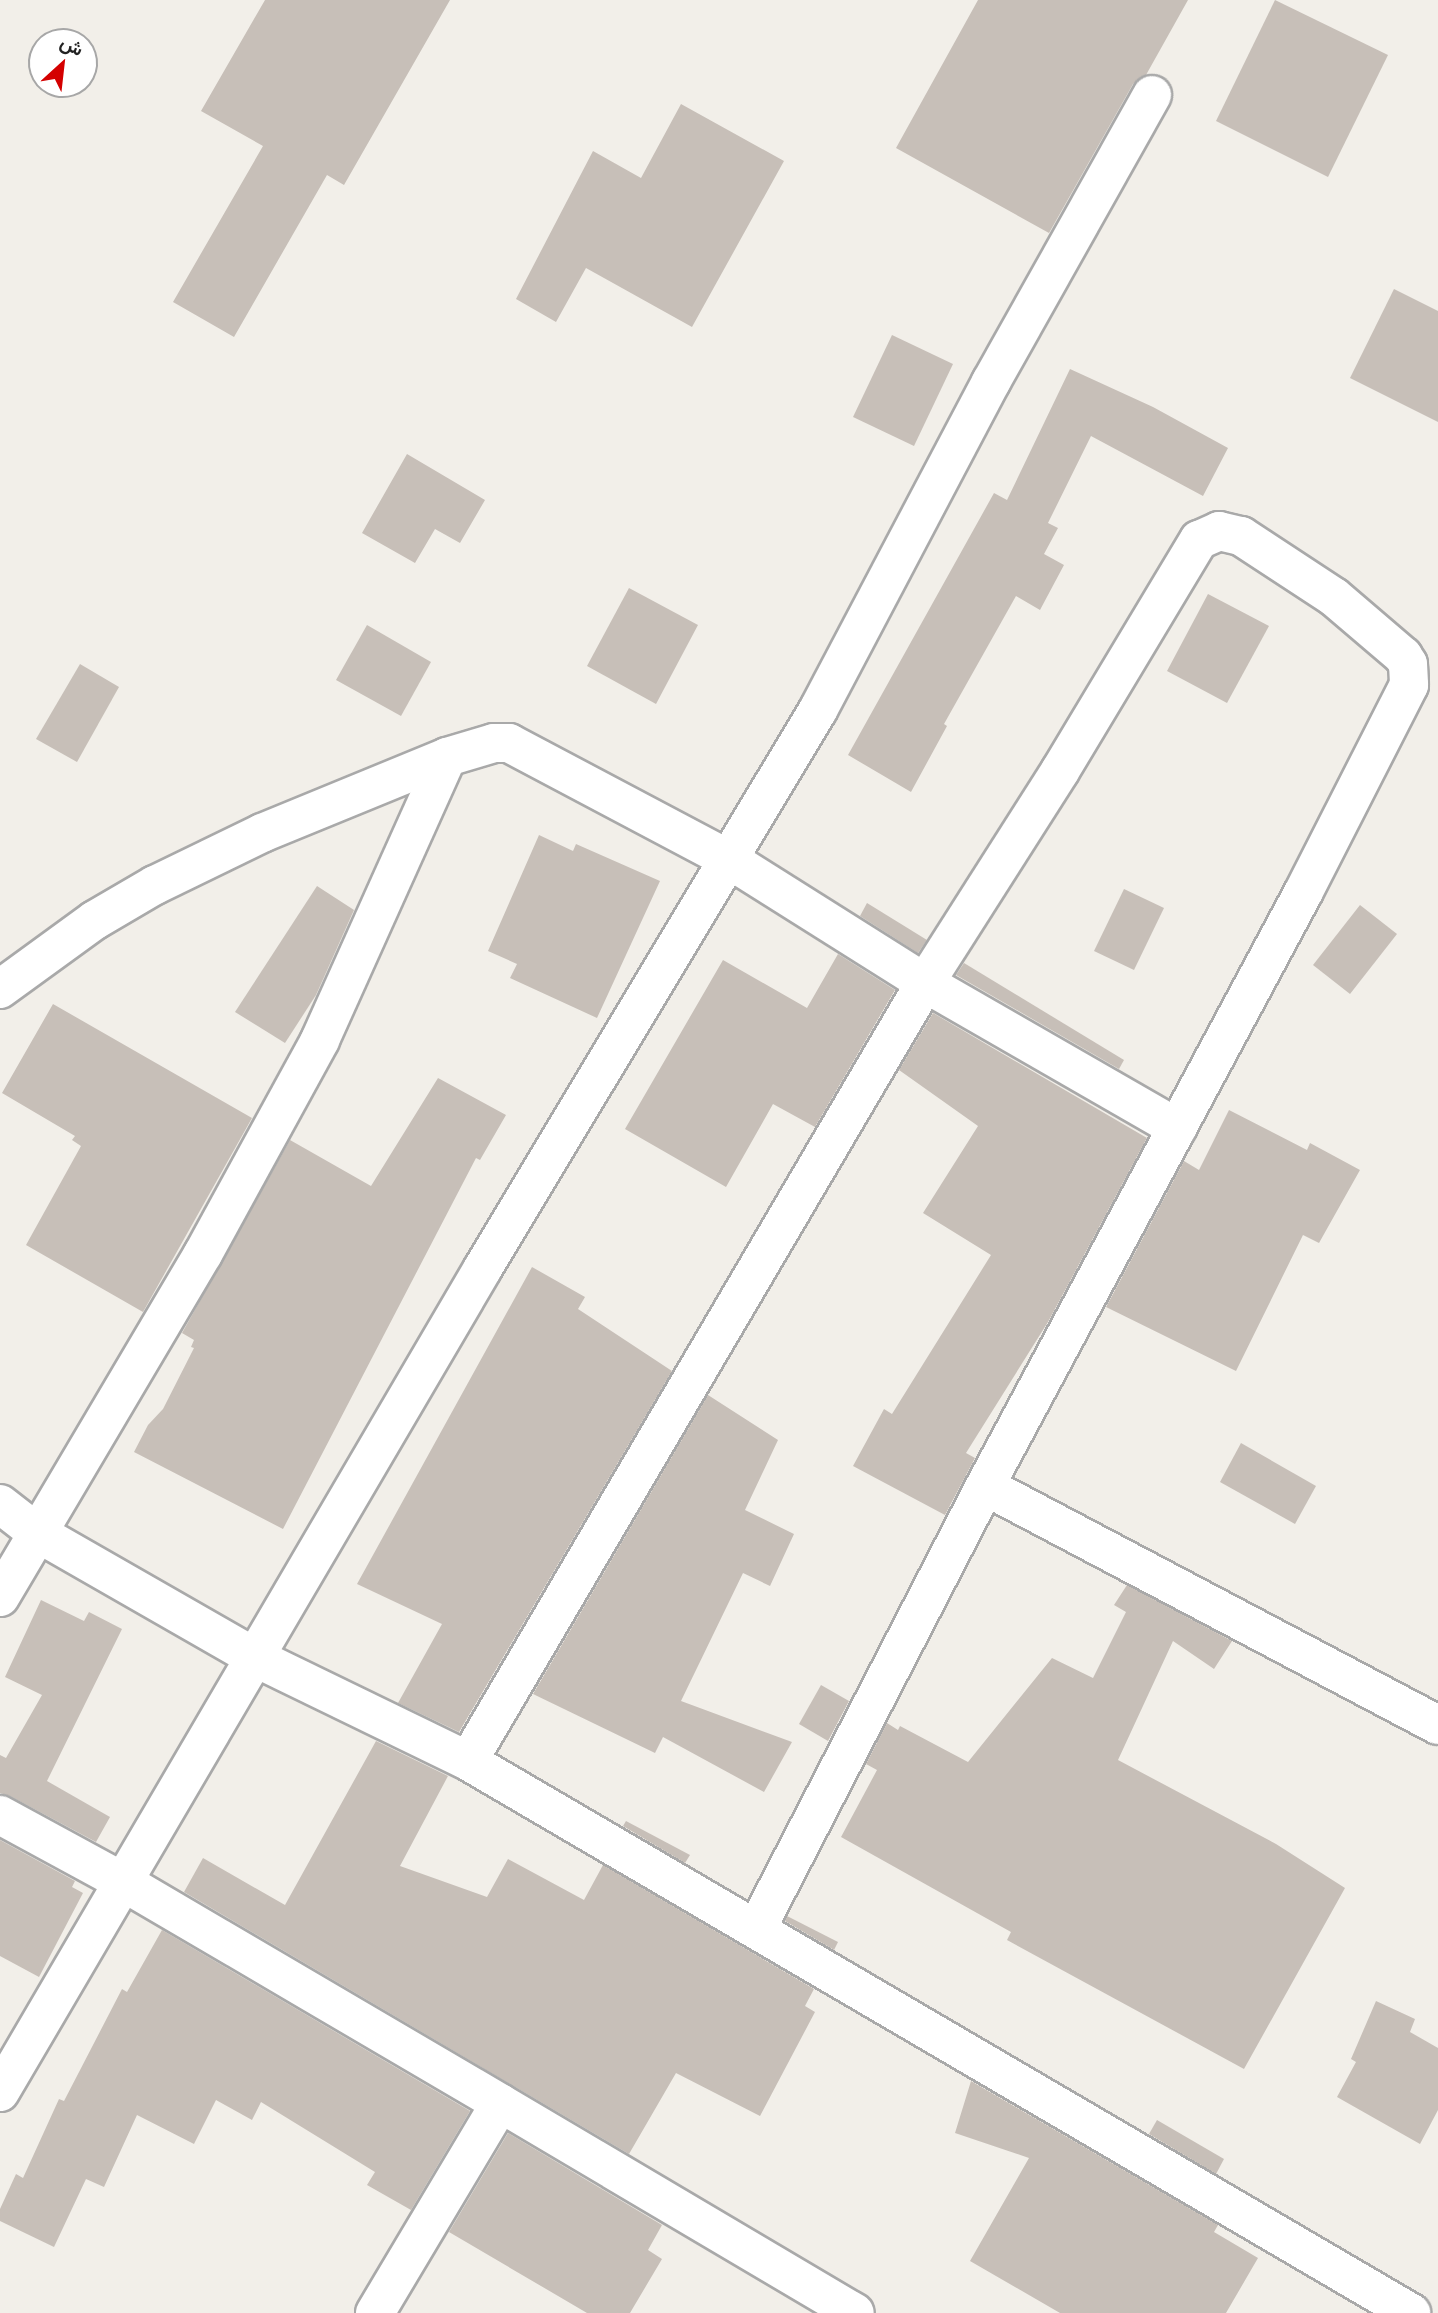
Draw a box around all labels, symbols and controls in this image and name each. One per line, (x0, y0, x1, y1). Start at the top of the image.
north arrow (28, 28, 98, 98)
text: ش (56, 30, 87, 61)

